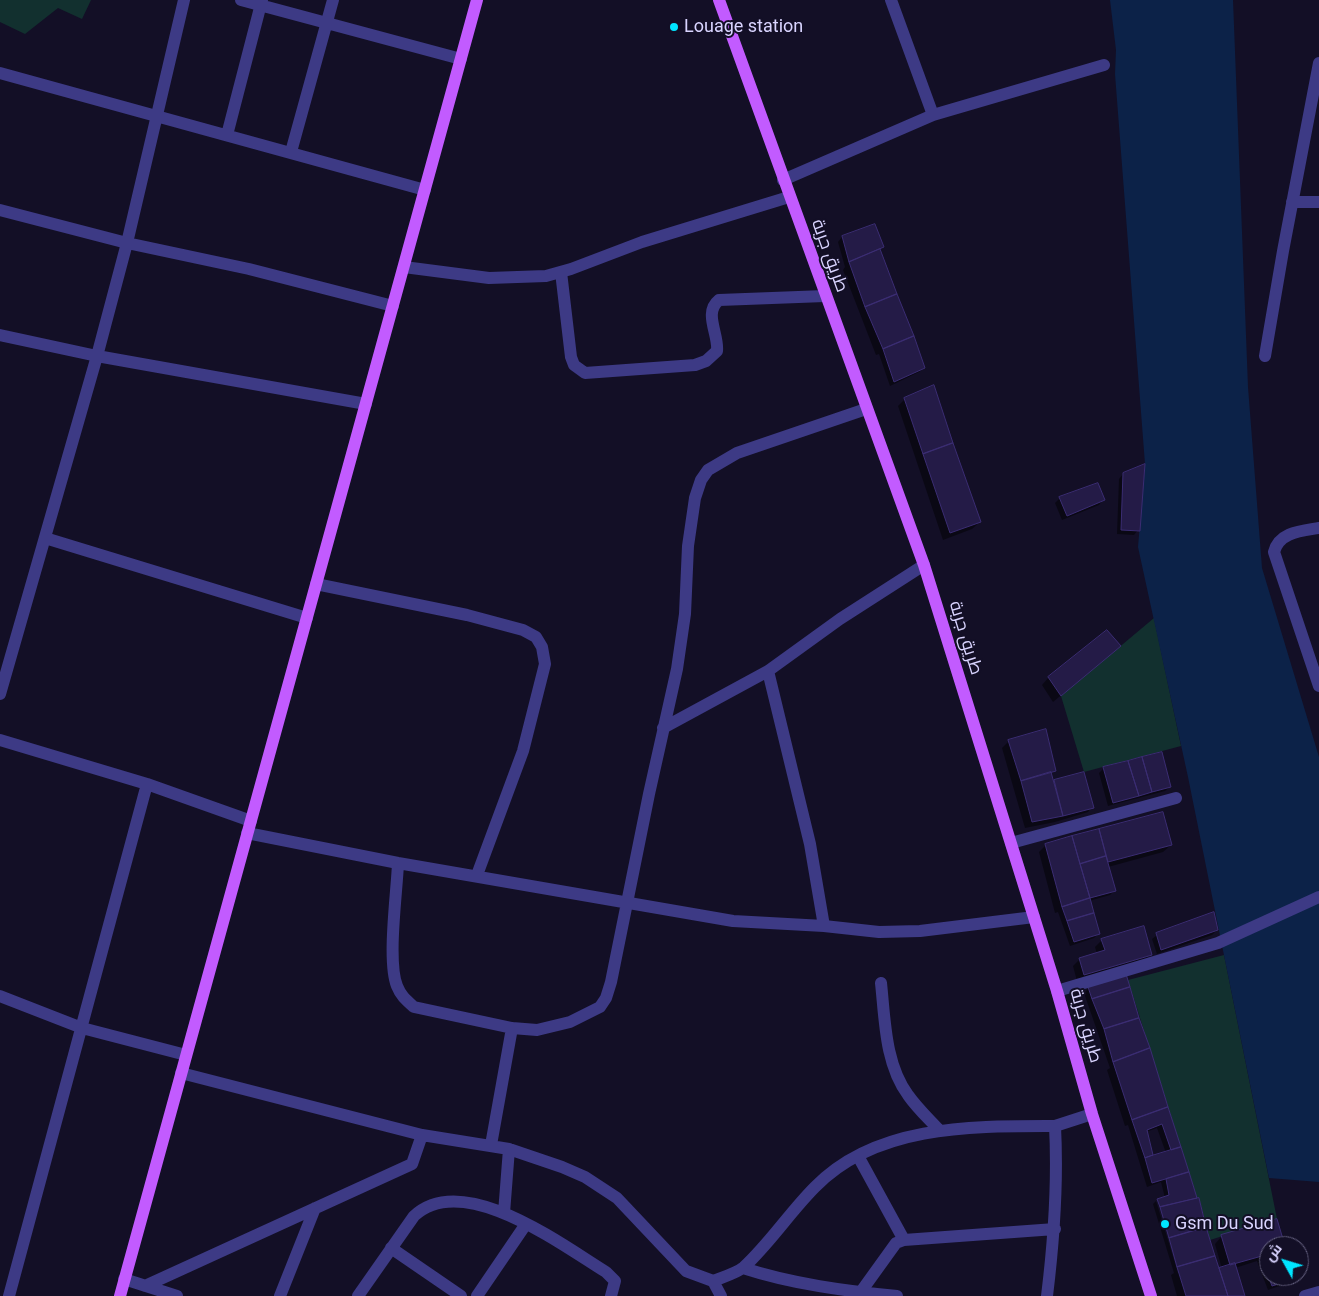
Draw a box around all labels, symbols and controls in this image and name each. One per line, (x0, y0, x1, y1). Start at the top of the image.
place label: Louage station (684, 16, 803, 38)
marker: Louage station (668, 21, 680, 33)
street label: طريق جربة (806, 217, 852, 295)
street label: طريق جربة (944, 598, 986, 678)
street label: طريق جربة (1064, 986, 1106, 1066)
place label: Gsm Du Sud (1175, 1213, 1274, 1235)
marker: Gsm Du Sud (1159, 1218, 1171, 1230)
north arrow (1259, 1236, 1309, 1286)
text: ش (1261, 1240, 1285, 1264)

